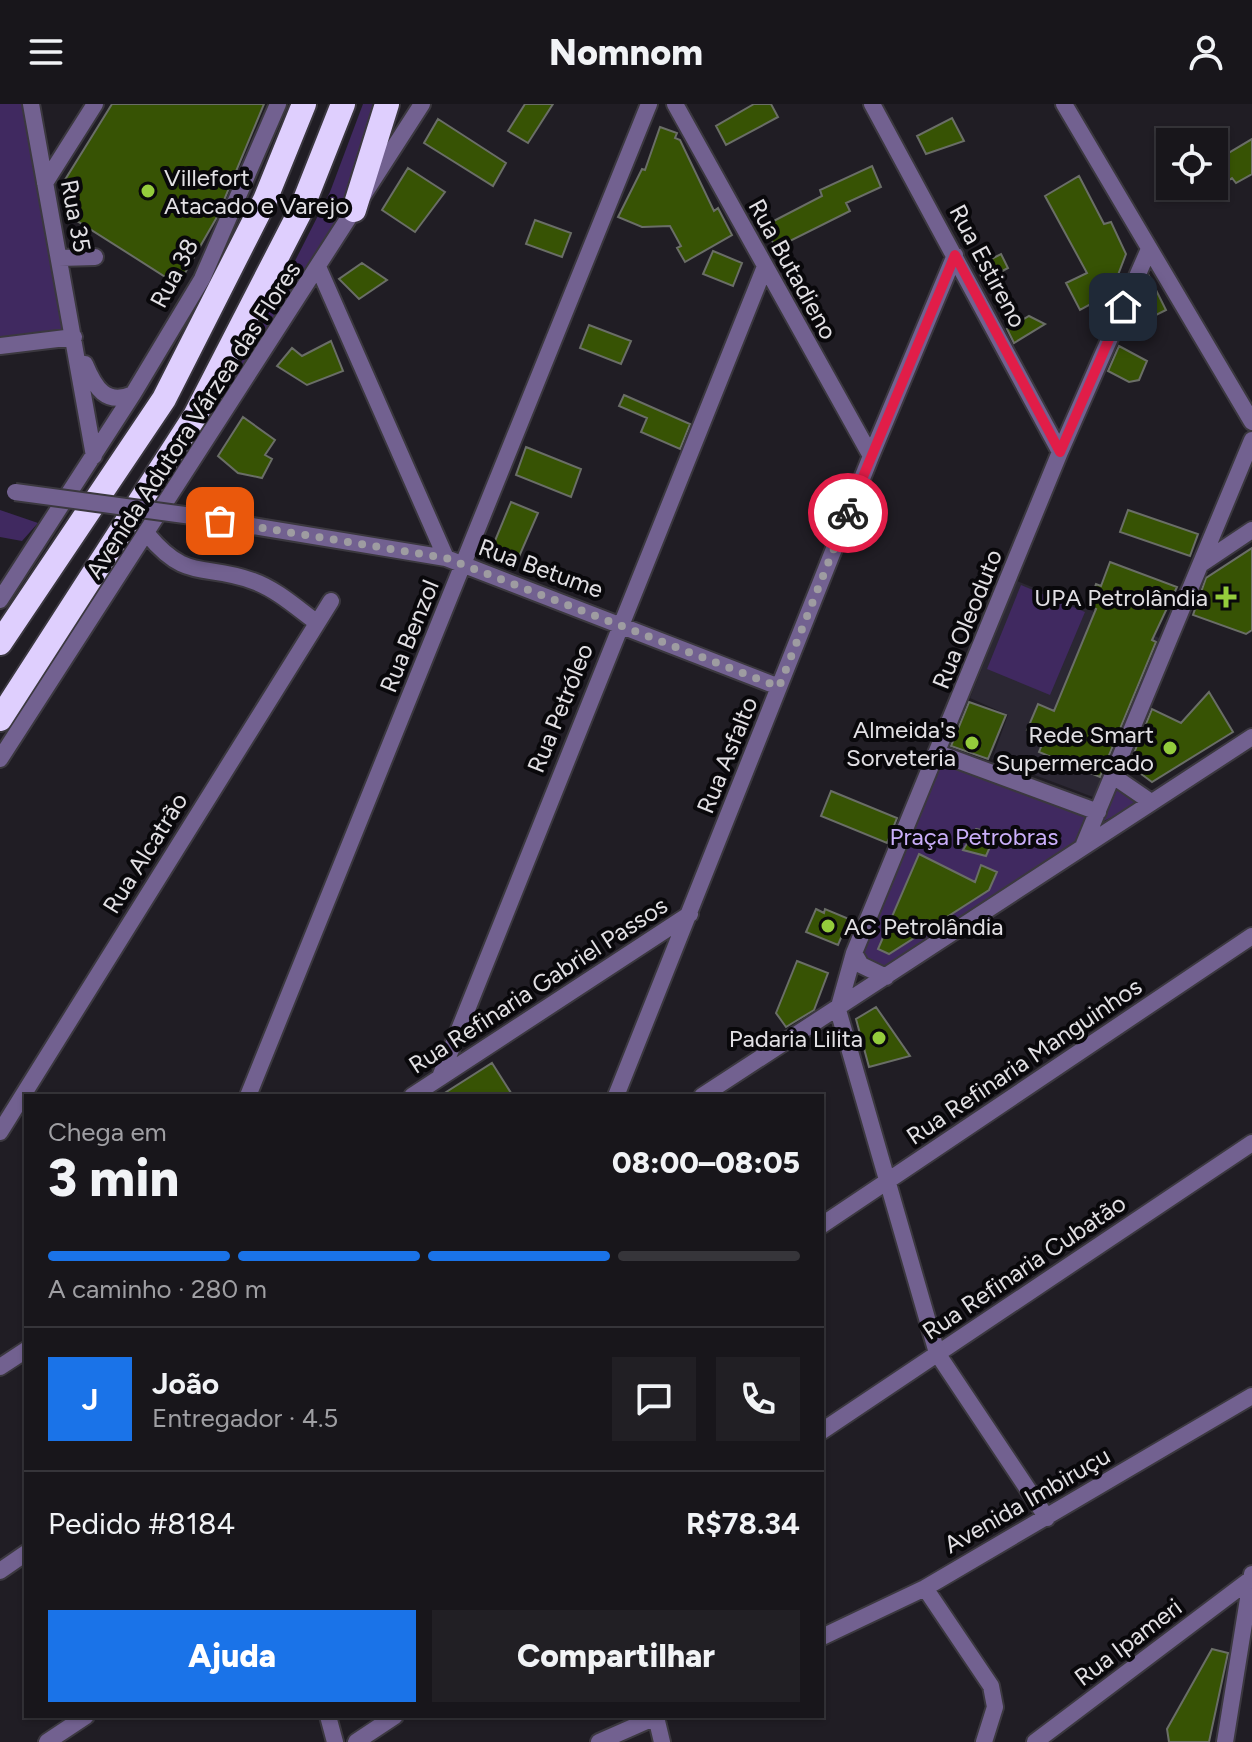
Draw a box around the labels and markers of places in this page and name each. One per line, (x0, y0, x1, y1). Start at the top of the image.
place label: Villefort Atacado e Varejo (164, 163, 349, 220)
marker: Villefort Atacado e Varejo (139, 182, 157, 200)
pin (1089, 273, 1157, 341)
pin (186, 487, 254, 555)
place label: UPA Petrolândia (1034, 583, 1208, 612)
marker: UPA Petrolândia (1215, 586, 1237, 608)
place label: Almeida's Sorveteria (846, 715, 956, 772)
place label: Rede Smart Supermercado (996, 720, 1154, 777)
marker: Almeida's Sorveteria (963, 734, 981, 752)
marker: Rede Smart Supermercado (1161, 739, 1179, 757)
place label: AC Petrolândia (844, 912, 1004, 941)
marker: AC Petrolândia (819, 917, 837, 935)
place label: Padaria Lilita (729, 1024, 863, 1053)
marker: Padaria Lilita (870, 1029, 888, 1047)

